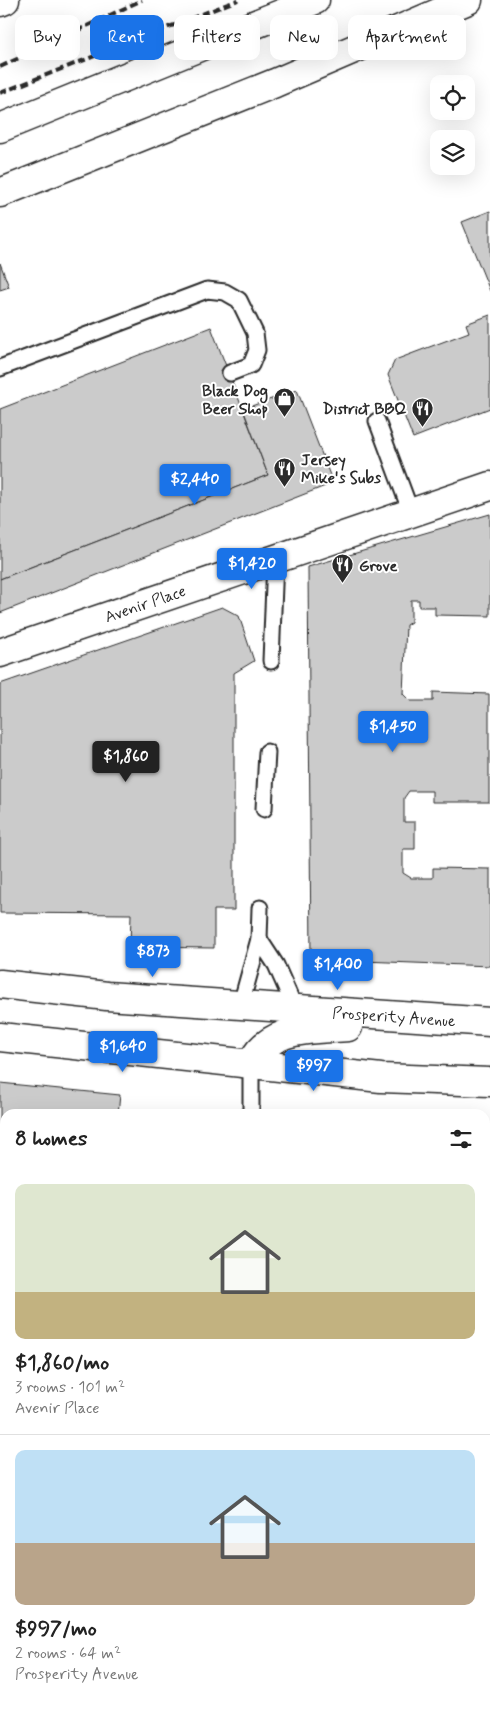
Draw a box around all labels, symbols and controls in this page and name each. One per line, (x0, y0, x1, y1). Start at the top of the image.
chip: Buy (15, 15, 80, 60)
chip: Rent (90, 15, 164, 60)
chip: Filters (174, 15, 260, 60)
chip: New (270, 15, 338, 60)
chip: Apartment (348, 15, 466, 60)
map controls (430, 75, 475, 175)
button: locate (430, 75, 475, 120)
button: layers (430, 130, 475, 175)
place label: Black Dog Beer Shop (202, 381, 268, 420)
shop icon: Black Dog Beer Shop (272, 387, 296, 418)
restaurant icon: District BBQ (411, 396, 435, 427)
place label: District BBQ (323, 399, 407, 420)
place label: Jersey Mike's Subs (301, 450, 382, 489)
restaurant icon: Jersey Mike's Subs (273, 456, 297, 487)
pin: $2,440 (154, 464, 236, 506)
text: $2,440 (171, 469, 219, 490)
pin: $1,420 (211, 548, 293, 590)
text: $1,420 (228, 553, 276, 574)
restaurant icon: Grove (331, 553, 355, 584)
place label: Grove (359, 556, 397, 577)
street label: Avenir Place (102, 581, 189, 628)
pin: $1,450 (352, 710, 434, 753)
text: $1,450 (369, 716, 417, 737)
pin: $1,860 (85, 740, 167, 783)
text: $1,860 (103, 746, 149, 767)
pin: $873 (123, 936, 183, 978)
text: $873 (136, 941, 170, 962)
pin: $1,400 (297, 948, 379, 991)
text: $1,400 (314, 954, 362, 975)
street label: Prosperity Avenue (332, 1003, 457, 1032)
pin: $1,640 (82, 1030, 164, 1073)
text: $1,640 (99, 1036, 147, 1057)
pin: $997 (284, 1050, 344, 1092)
text: $997 (296, 1055, 332, 1076)
text: 8 homes (15, 1125, 87, 1153)
icon: filters (447, 1125, 475, 1153)
icon: home (200, 1217, 290, 1307)
text: $1,860/mo (15, 1349, 109, 1377)
text: 3 rooms · 101 m² (15, 1377, 125, 1398)
text: Avenir Place (15, 1398, 100, 1419)
icon: home (200, 1482, 290, 1572)
text: $997/mo (15, 1615, 97, 1643)
text: 2 rooms · 64 m² (15, 1643, 121, 1664)
text: Prosperity Avenue (15, 1664, 139, 1685)

